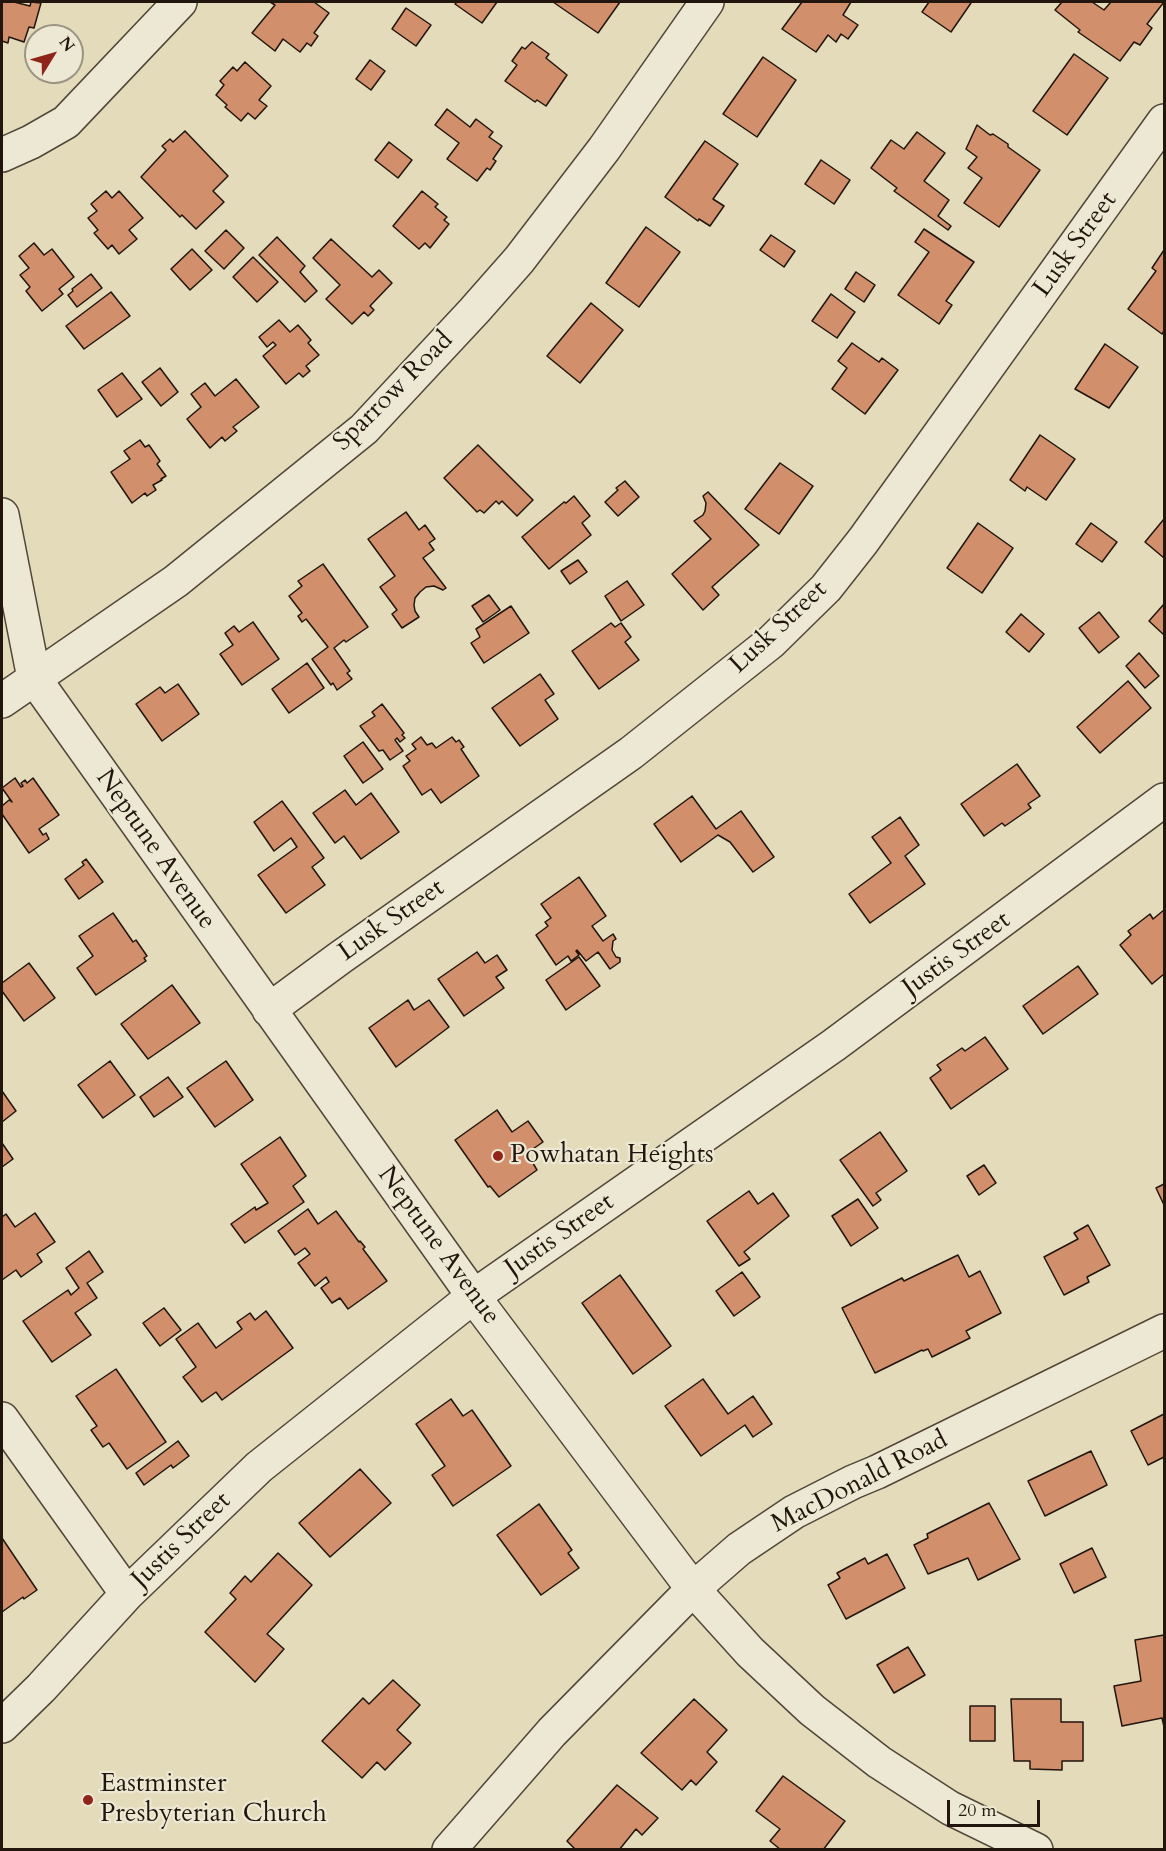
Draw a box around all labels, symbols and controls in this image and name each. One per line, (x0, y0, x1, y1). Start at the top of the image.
north arrow (24, 24, 84, 84)
text: N (54, 32, 80, 57)
street label: Lusk Street (1027, 186, 1125, 304)
street label: Sparrow Road (328, 326, 460, 458)
street label: Lusk Street (724, 575, 834, 681)
street label: Neptune Avenue (88, 764, 222, 936)
street label: Lusk Street (333, 873, 451, 969)
street label: Justis Street (897, 905, 1017, 1005)
place label: Powhatan Heights (510, 1140, 714, 1172)
marker: Powhatan Heights (491, 1149, 505, 1163)
street label: Neptune Avenue (370, 1161, 506, 1331)
street label: Justis Street (500, 1187, 620, 1285)
street label: MacDonald Road (767, 1425, 953, 1541)
street label: Justis Street (126, 1486, 238, 1596)
place label: Eastminster Presbyterian Church (100, 1769, 327, 1830)
scale bar (950, 1788, 1043, 1826)
marker: Eastminster Presbyterian Church (81, 1793, 95, 1807)
text: 20 m (958, 1798, 997, 1823)

